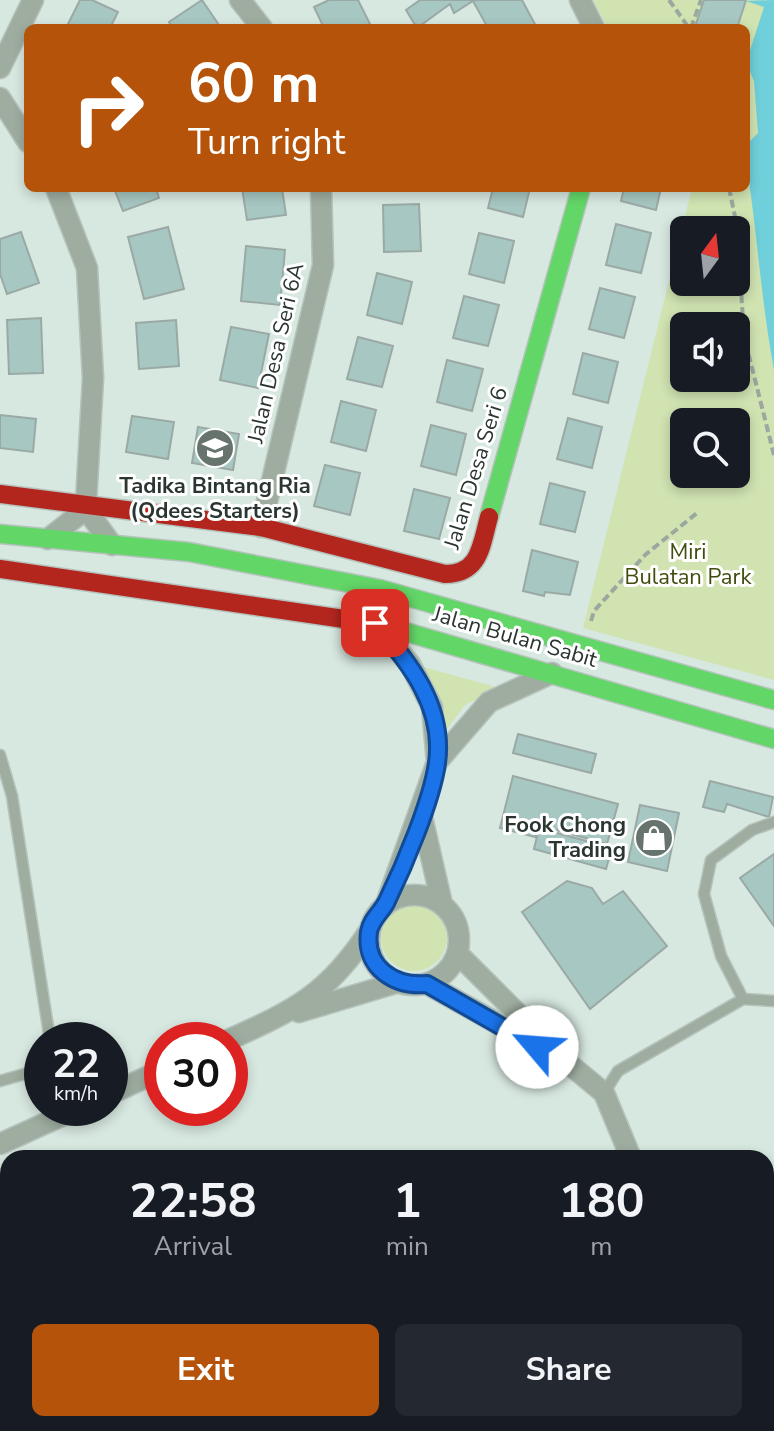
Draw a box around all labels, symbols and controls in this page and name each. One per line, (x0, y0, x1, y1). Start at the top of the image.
text: 60 m (188, 45, 319, 122)
icon: right (56, 56, 160, 160)
text: Turn right (188, 118, 345, 167)
north arrow (670, 216, 750, 296)
map controls (670, 216, 750, 488)
street label: Jalan Desa Seri 6A (240, 260, 311, 447)
button: sound (670, 312, 750, 392)
street label: Jalan Desa Seri 6 (437, 383, 515, 554)
button: search (670, 408, 750, 488)
school or university icon: Tadika Bintang Ria (Qdees Starters) (194, 427, 236, 469)
place label: Tadika Bintang Ria (Qdees Starters) (119, 471, 311, 526)
park label: Miri Bulatan Park (625, 537, 752, 592)
pin (341, 589, 409, 657)
street label: Jalan Bulan Sabit (428, 599, 601, 675)
icon: arrive (353, 601, 397, 645)
place label: Fook Chong Trading (504, 810, 626, 865)
shop icon: Fook Chong Trading (633, 817, 675, 859)
position arrow (495, 1005, 579, 1089)
speed limit sign: 30 (144, 1022, 248, 1126)
text: 22 (52, 1037, 100, 1091)
text: km/h (54, 1080, 98, 1107)
text: 22:58 (129, 1168, 256, 1234)
text: 1 (393, 1168, 422, 1234)
text: 180 (558, 1168, 645, 1234)
text: Arrival (154, 1229, 232, 1264)
text: min (386, 1229, 429, 1264)
text: m (590, 1229, 613, 1264)
button: Exit (32, 1324, 379, 1416)
button: Share (395, 1324, 742, 1416)

